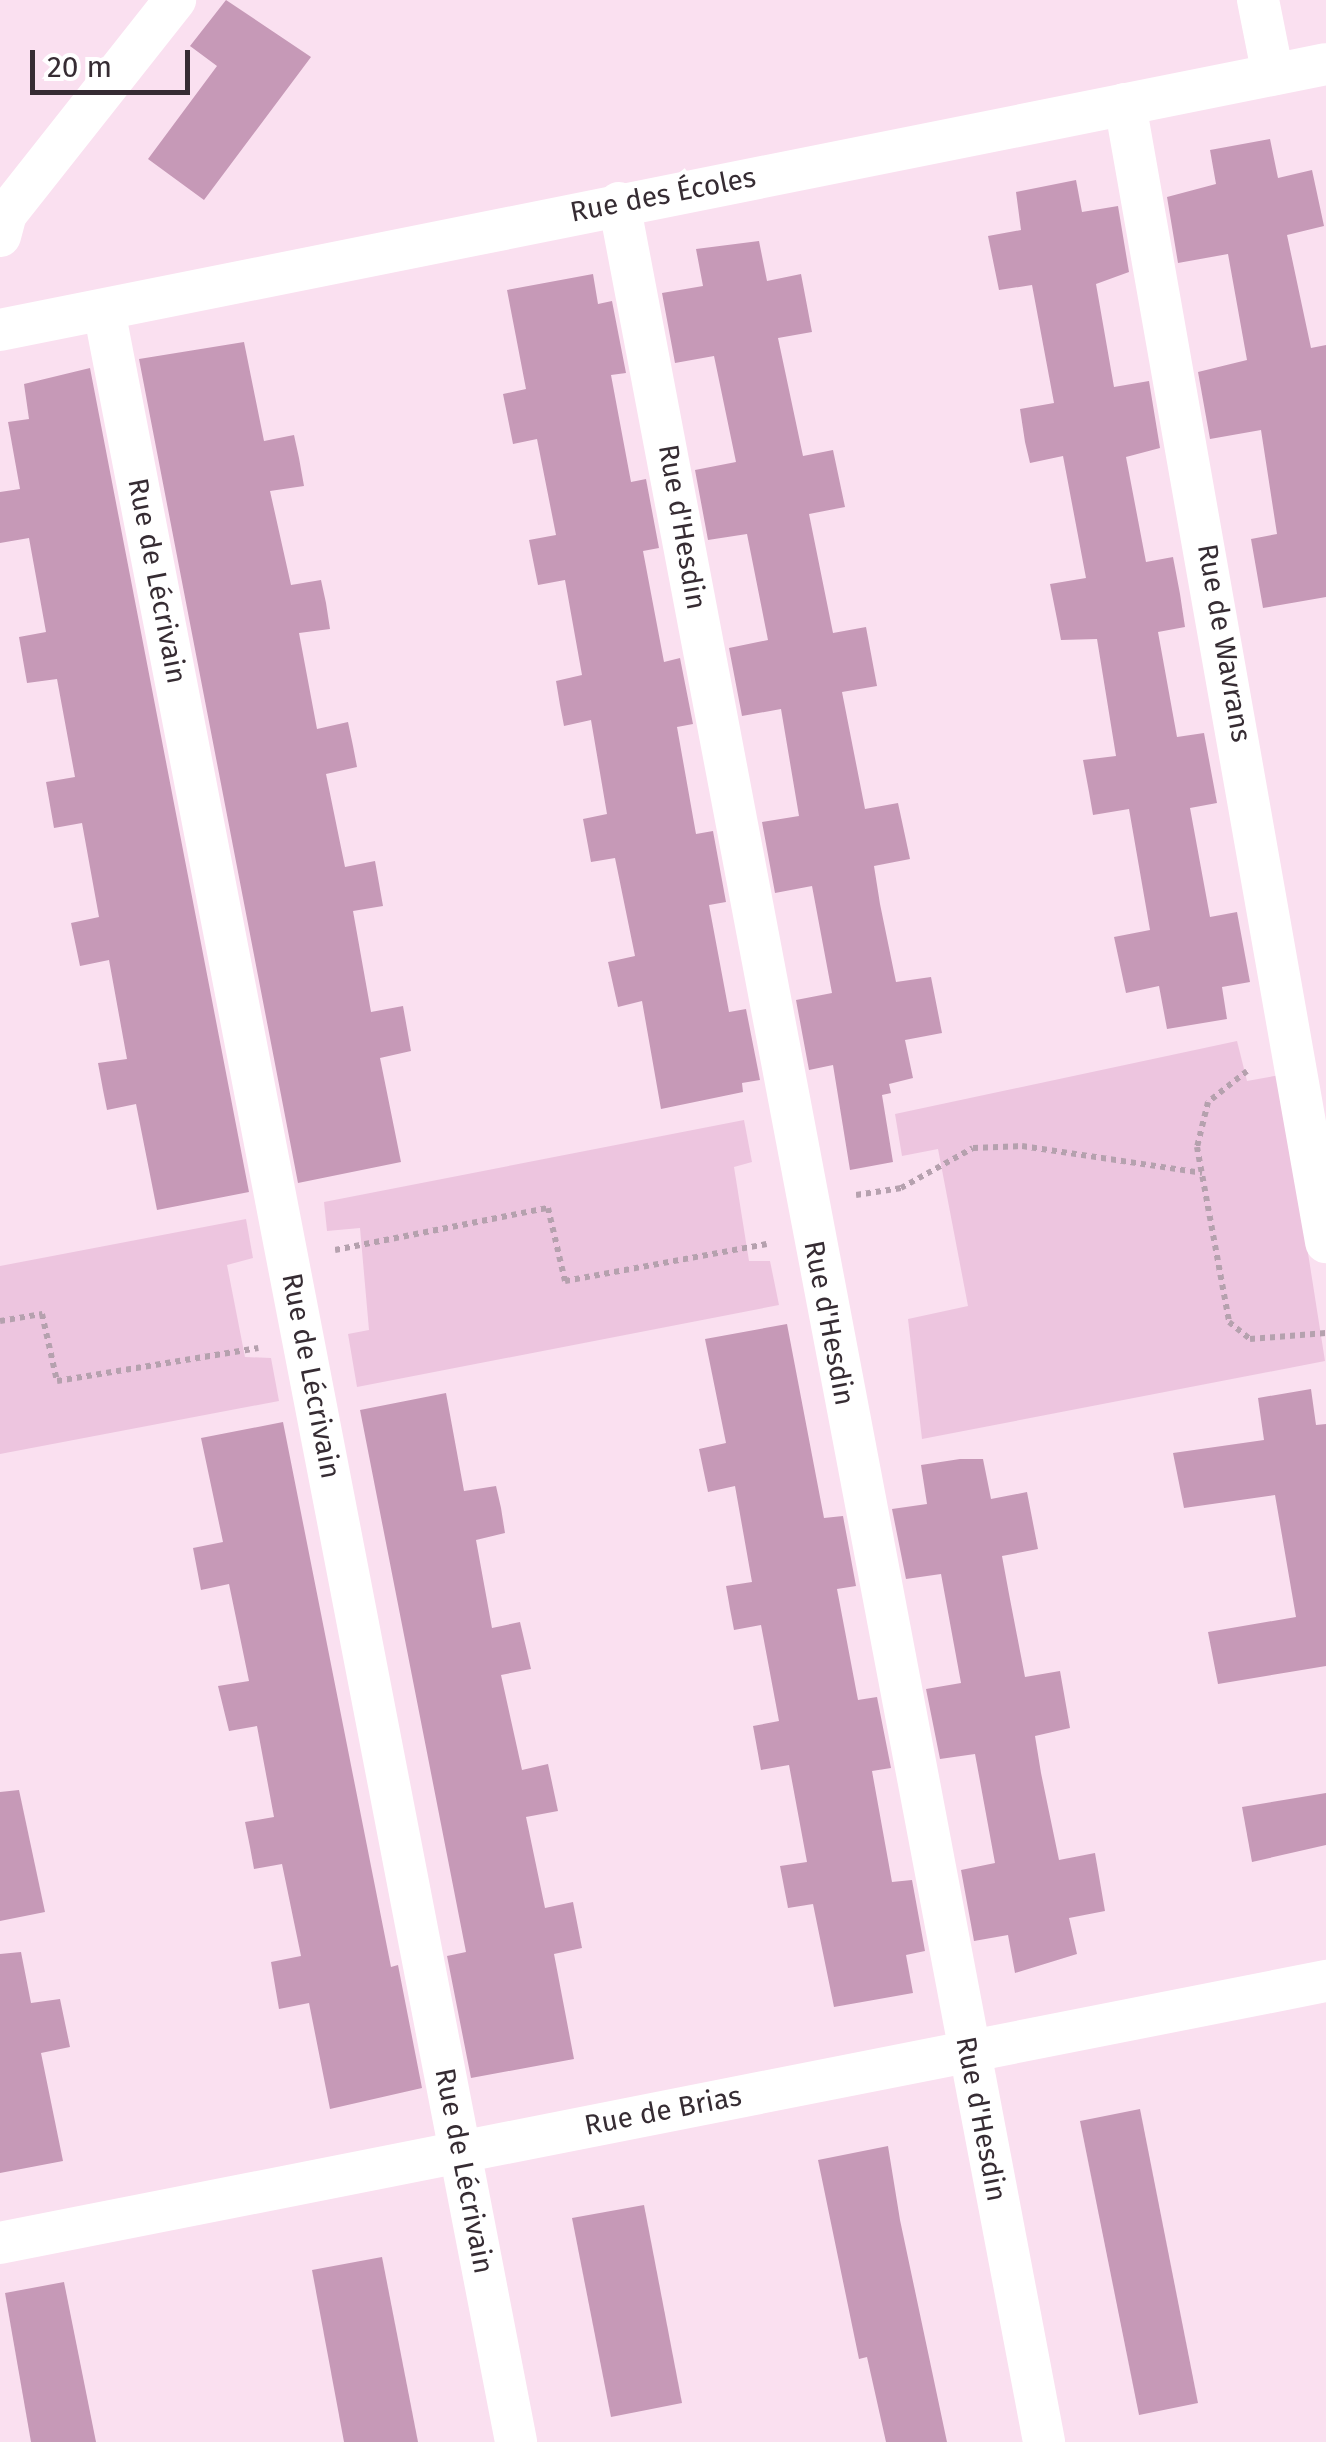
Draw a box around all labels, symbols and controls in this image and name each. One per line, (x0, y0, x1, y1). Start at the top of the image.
scale bar (35, 30, 195, 92)
text: 20 m (47, 49, 112, 85)
street label: Rue des Écoles (567, 161, 759, 229)
street label: Rue d'Hesdin (651, 442, 713, 612)
street label: Rue de Lécrivain (121, 475, 193, 687)
street label: Rue de Wavrans (1190, 541, 1258, 745)
street label: Rue d'Hesdin (797, 1238, 861, 1408)
street label: Rue de Lécrivain (275, 1270, 347, 1482)
street label: Rue d'Hesdin (949, 2034, 1013, 2204)
street label: Rue de Lécrivain (428, 2065, 500, 2277)
street label: Rue de Brias (582, 2079, 744, 2143)

